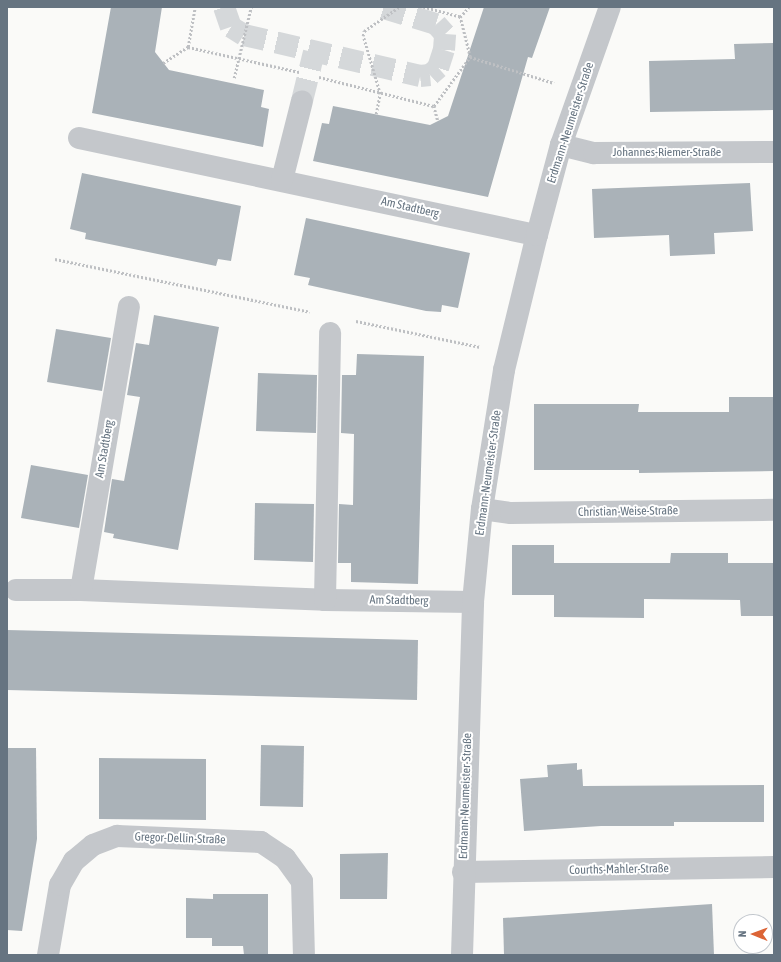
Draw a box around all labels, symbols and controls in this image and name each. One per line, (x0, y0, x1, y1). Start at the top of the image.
street label: Erdmann-Neumeister-Straße (545, 61, 597, 185)
street label: Johannes-Riemer-Straße (613, 146, 721, 160)
street label: Am Stadtberg (380, 194, 440, 222)
street label: Erdmann-Neumeister-Straße (473, 409, 505, 537)
street label: Am Stadtberg (93, 419, 117, 479)
street label: Christian-Weise-Straße (578, 504, 678, 520)
street label: Am Stadtberg (369, 593, 429, 609)
street label: Erdmann-Neumeister-Straße (457, 733, 475, 859)
street label: Gregor-Dellin-Straße (134, 830, 226, 848)
street label: Courths-Mahler-Straße (569, 862, 669, 878)
north arrow (733, 914, 773, 954)
text: N (736, 930, 748, 937)

